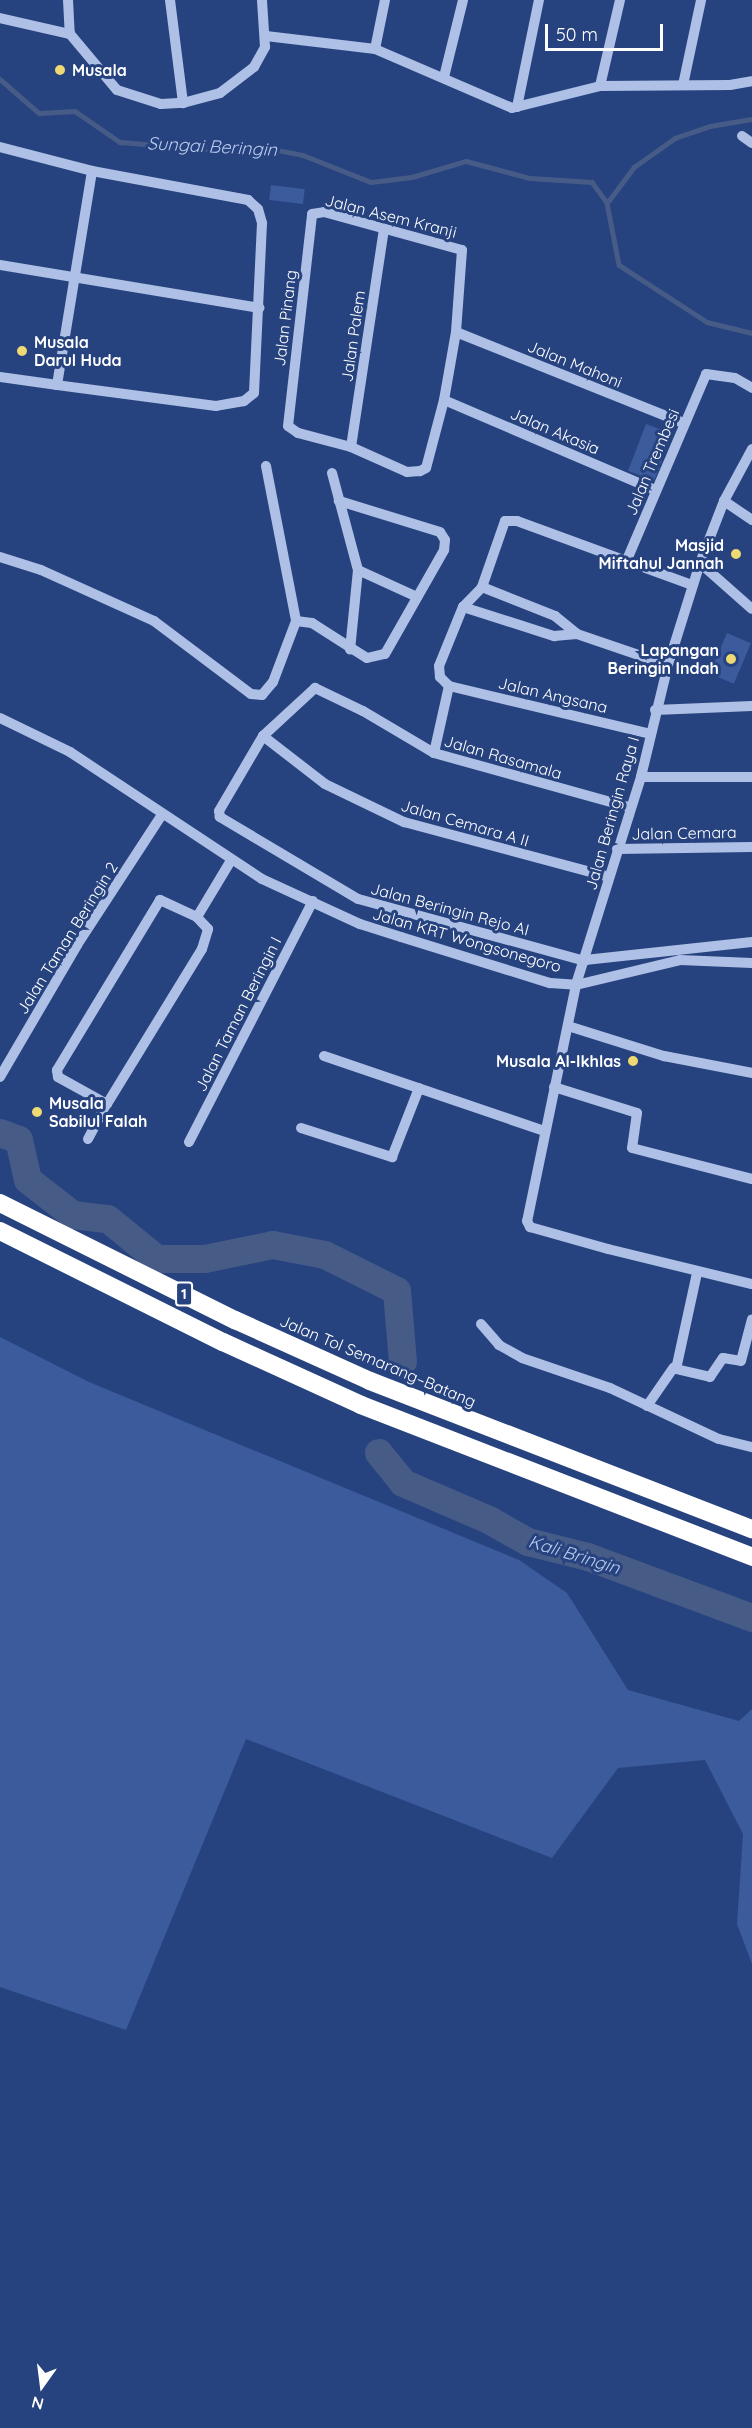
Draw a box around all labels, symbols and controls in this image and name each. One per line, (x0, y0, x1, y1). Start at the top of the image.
scale bar (548, 12, 666, 50)
text: 50 m (556, 23, 598, 46)
place label: Musala (72, 60, 127, 80)
marker: Musala (53, 63, 67, 77)
water label: Sungai Beringin (146, 133, 278, 161)
street label: Jalan Asem Kranji (323, 190, 459, 242)
street label: Jalan Pinang (270, 269, 300, 367)
street label: Jalan Palem (337, 289, 369, 383)
place label: Musala Darul Huda (34, 332, 122, 370)
street label: Jalan Mahoni (525, 336, 625, 392)
marker: Musala Darul Huda (15, 344, 29, 358)
street label: Jalan Akasia (508, 404, 602, 458)
street label: Jalan Trembesi (621, 406, 683, 518)
place label: Masjid Miftahul Jannah (599, 535, 724, 573)
marker: Masjid Miftahul Jannah (729, 547, 743, 561)
place label: Lapangan Beringin Indah (607, 640, 719, 678)
marker: Lapangan Beringin Indah (724, 652, 738, 666)
street label: Jalan Angsana (497, 673, 609, 717)
street label: Jalan Rasamala (442, 731, 564, 783)
street label: Jalan Beringin Raya I (581, 734, 643, 892)
street label: Jalan Cemara A II (399, 796, 531, 850)
street label: Jalan Cemara (631, 822, 737, 844)
street label: Jalan Taman Beringin 2 (12, 858, 122, 1018)
street label: Jalan Beringin Rejo AI (369, 879, 531, 939)
street label: Jalan KRT Wongsonegoro (370, 904, 564, 976)
street label: Jalan Taman Beringin I (191, 934, 285, 1094)
place label: Musala Al-Ikhlas (496, 1051, 621, 1071)
marker: Musala Al-Ikhlas (626, 1054, 640, 1068)
place label: Musala Sabilul Falah (49, 1093, 147, 1131)
marker: Musala Sabilul Falah (30, 1105, 44, 1119)
road number: 1 (175, 1282, 193, 1306)
street label: Jalan Tol Semarang–Batang (277, 1311, 479, 1411)
water label: Kali Bringin (526, 1531, 622, 1579)
north arrow (12, 2356, 72, 2416)
text: N (30, 2392, 46, 2415)

